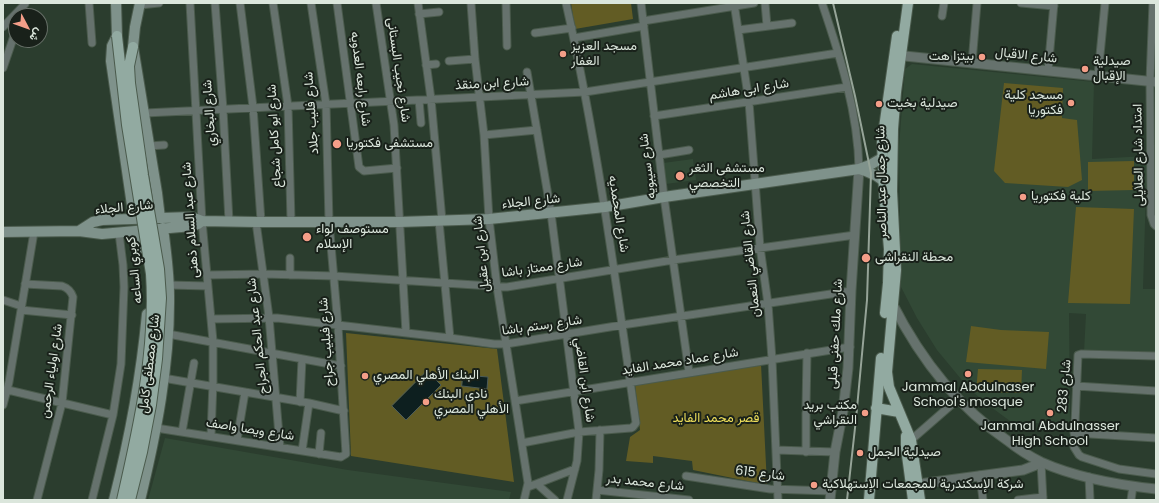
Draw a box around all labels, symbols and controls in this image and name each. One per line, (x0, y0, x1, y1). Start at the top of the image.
north arrow (8, 8, 48, 48)
street label: شارع نجيب البستانى (383, 17, 413, 123)
text: ش (26, 25, 47, 45)
street label: شارع رابعه العدويه (346, 31, 374, 127)
place label: مسجد العزيز الغفار (571, 39, 637, 70)
street label: شارع الاقبال (994, 45, 1058, 67)
marker: مسجد العزيز الغفار (558, 49, 568, 59)
place label: بيتزا هت (929, 49, 974, 65)
marker: بيتزا هت (977, 52, 987, 62)
place label: صيدلية الإقبال (1093, 54, 1131, 85)
marker: صيدلية الإقبال (1080, 64, 1090, 74)
street label: شارع فليب جلاد (301, 71, 323, 155)
street label: شارع ابن منقذ (455, 74, 529, 94)
street label: شارع ابى هاشم (708, 76, 790, 104)
street label: شارع البخاري (200, 79, 220, 147)
street label: شارع ابو كامل شجاع (264, 84, 286, 188)
place label: مسجد كلية فكتوريا (1004, 88, 1063, 119)
place label: صيدلية بخيت (887, 96, 958, 112)
marker: مسجد كلية فكتوريا (1066, 98, 1076, 108)
marker: صيدلية بخيت (874, 99, 884, 109)
street label: امتداد شارع العلايلى (1130, 104, 1148, 206)
street label: شارع جمال عبد الناصر (873, 125, 891, 239)
street label: شارع سيبويه (636, 132, 660, 200)
place label: مستشفى فكتوريا (346, 136, 433, 152)
marker: مستشفى فكتوريا (331, 138, 343, 150)
place label: مستشفى الثغر التخصصي (689, 161, 765, 192)
street label: شارع عبد السلام ذهنى (179, 162, 203, 278)
marker: مستشفى الثغر التخصصي (674, 170, 686, 182)
street label: شارع المحمديه (604, 174, 632, 254)
place label: كلية فكتوريا (1031, 189, 1091, 205)
street label: شارع الجلاء (501, 191, 561, 213)
marker: كلية فكتوريا (1018, 192, 1028, 202)
street label: شارع الجلاء (94, 198, 154, 218)
street label: شارع القاضي النعمان (738, 210, 764, 318)
street label: شارع ابن عقيل (470, 215, 494, 293)
place label: مستوصف لواء الإسلام (316, 222, 389, 253)
marker: مستوصف لواء الإسلام (301, 231, 313, 243)
street label: كوبري الساعه (124, 236, 146, 304)
place label: محطة النقراشى (875, 250, 953, 266)
marker: محطة النقراشى (860, 252, 872, 264)
street label: شارع ممتاز باشا (501, 255, 583, 281)
street label: شارع عبد الحكم الجراح (244, 277, 272, 395)
street label: شارع ملك حفنى قبلى (825, 278, 847, 390)
street label: شارع فيليب جراح (316, 297, 338, 387)
street label: شارع رستم باشا (501, 313, 583, 339)
street label: شارع مصطفى كامل (136, 314, 164, 414)
street label: شارع اولياء الرحمن (38, 323, 66, 419)
street label: شارع ابن القاضي (570, 337, 598, 423)
street label: شارع عماد محمد الفايد (620, 345, 740, 379)
street label: شارع 283 (1055, 359, 1075, 413)
place label: البنك الأهلي المصري (373, 368, 479, 384)
marker: Jammal Abdulnaser School's mosque (963, 369, 973, 379)
marker: البنك الأهلي المصري (360, 371, 370, 381)
place label: Jammal Abdulnaser School's mosque (902, 380, 1034, 411)
place label: نادي البنك الأهلي المصري (434, 387, 509, 418)
marker: نادي البنك الأهلي المصري (421, 397, 431, 407)
place label: مكتب بريد النقراشي (803, 398, 857, 429)
marker: مكتب بريد النقراشي (860, 408, 870, 418)
marker: Jammal Abdulnasser High School (1045, 408, 1055, 418)
park label: قصر محمد الفايد (673, 411, 759, 427)
street label: شارع ويصا واصف (205, 415, 295, 445)
place label: Jammal Abdulnasser High School (980, 419, 1120, 450)
place label: صيدلية الجمل (868, 445, 941, 461)
marker: صيدلية الجمل (855, 448, 865, 458)
street label: شارع 615 (734, 463, 786, 485)
street label: شارع محمد بدر (605, 471, 685, 495)
place label: شركة الإسكندرية للمجمعات الإستهلاكية (822, 477, 1024, 493)
marker: شركة الإسكندرية للمجمعات الإستهلاكية (809, 480, 819, 490)

